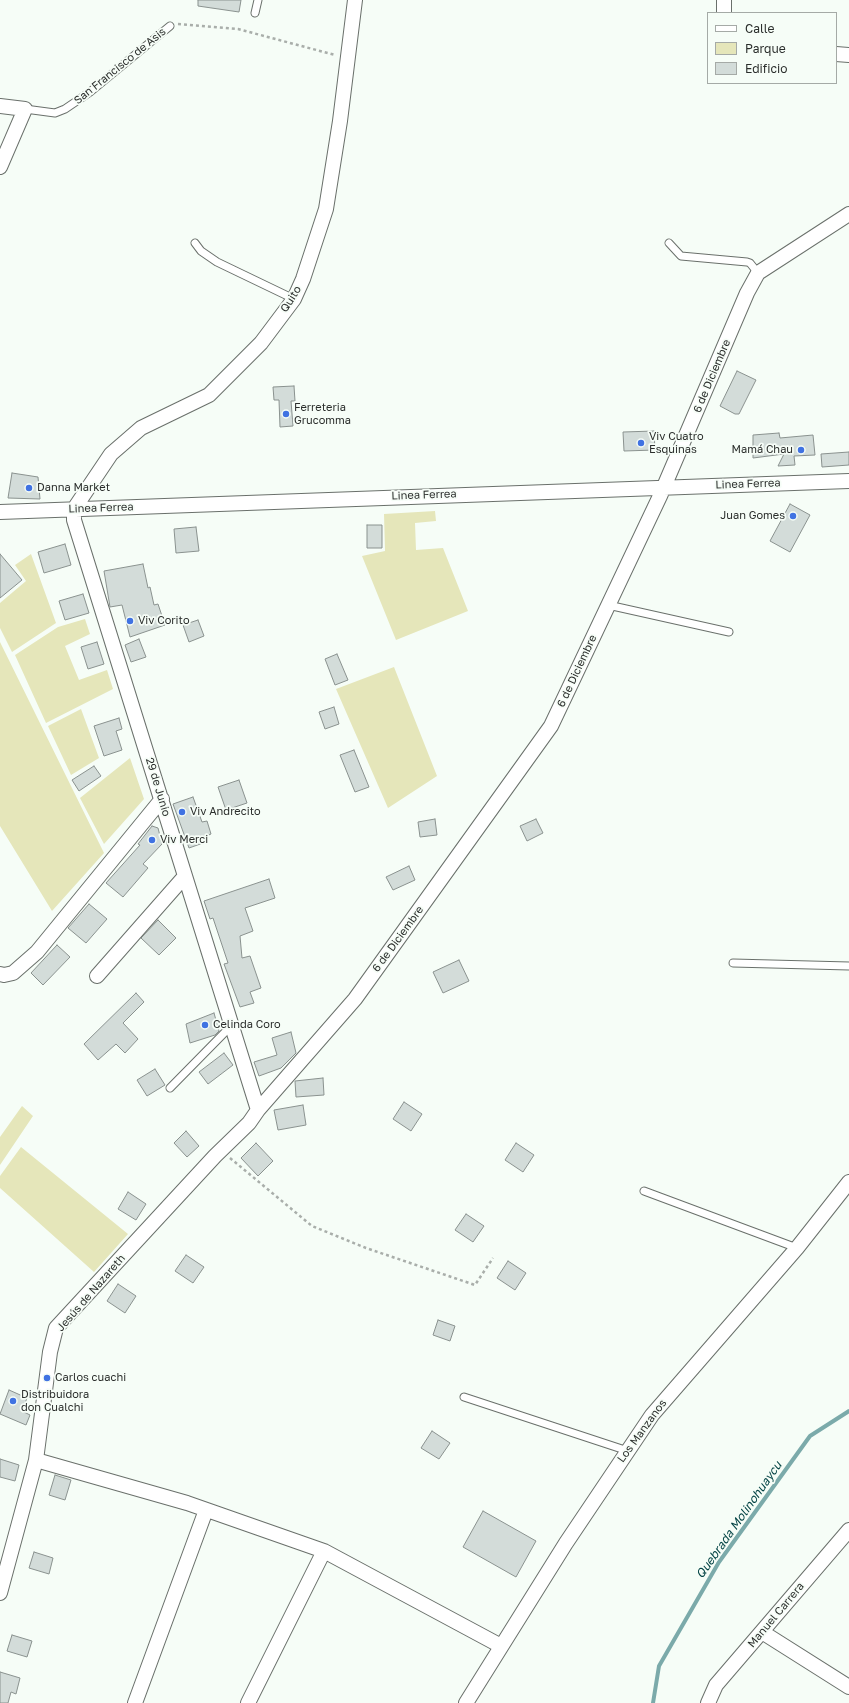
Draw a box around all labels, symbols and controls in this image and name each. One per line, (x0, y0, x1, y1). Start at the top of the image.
legend (707, 12, 837, 84)
text: Calle (745, 21, 774, 36)
street label: San Francisco de Asis (71, 25, 169, 107)
text: Parque (745, 41, 786, 56)
text: Edificio (745, 61, 787, 76)
street label: Quito (278, 283, 304, 315)
street label: 6 de Diciembre (691, 337, 733, 415)
place label: Ferreteria Grucomma (294, 401, 351, 427)
marker: Ferreteria Grucomma (281, 409, 291, 419)
place label: Viv Cuatro Esquinas (649, 430, 704, 456)
marker: Viv Cuatro Esquinas (636, 438, 646, 448)
place label: Mamá Chau (732, 443, 793, 457)
marker: Mamá Chau (796, 445, 806, 455)
street label: Linea Ferrea (715, 476, 781, 492)
place label: Danna Market (37, 481, 110, 495)
marker: Danna Market (24, 483, 34, 493)
street label: Linea Ferrea (391, 487, 457, 503)
street label: Linea Ferrea (68, 500, 134, 516)
place label: Juan Gomes (720, 509, 785, 523)
marker: Juan Gomes (788, 511, 798, 521)
place label: Viv Corito (138, 614, 190, 628)
marker: Viv Corito (125, 616, 135, 626)
street label: 6 de Diciembre (554, 633, 600, 709)
street label: 29 de Junio (143, 756, 173, 818)
place label: Viv Andrecito (190, 805, 261, 819)
marker: Viv Andrecito (177, 807, 187, 817)
place label: Viv Merci (160, 833, 208, 847)
marker: Viv Merci (147, 835, 157, 845)
street label: 6 de Diciembre (370, 903, 426, 975)
place label: Celinda Coro (213, 1018, 281, 1032)
marker: Celinda Coro (200, 1020, 210, 1030)
street label: Jesús de Nazareth (54, 1252, 128, 1334)
place label: Carlos cuachi (55, 1371, 126, 1385)
marker: Carlos cuachi (42, 1373, 52, 1383)
place label: Distribuidora don Cualchi (21, 1388, 89, 1414)
marker: Distribuidora don Cualchi (8, 1396, 18, 1406)
street label: Los Manzanos (615, 1397, 669, 1465)
water label: Quebrada Molinohuaycu (693, 1459, 785, 1581)
street label: Manuel Carrera (745, 1580, 807, 1650)

